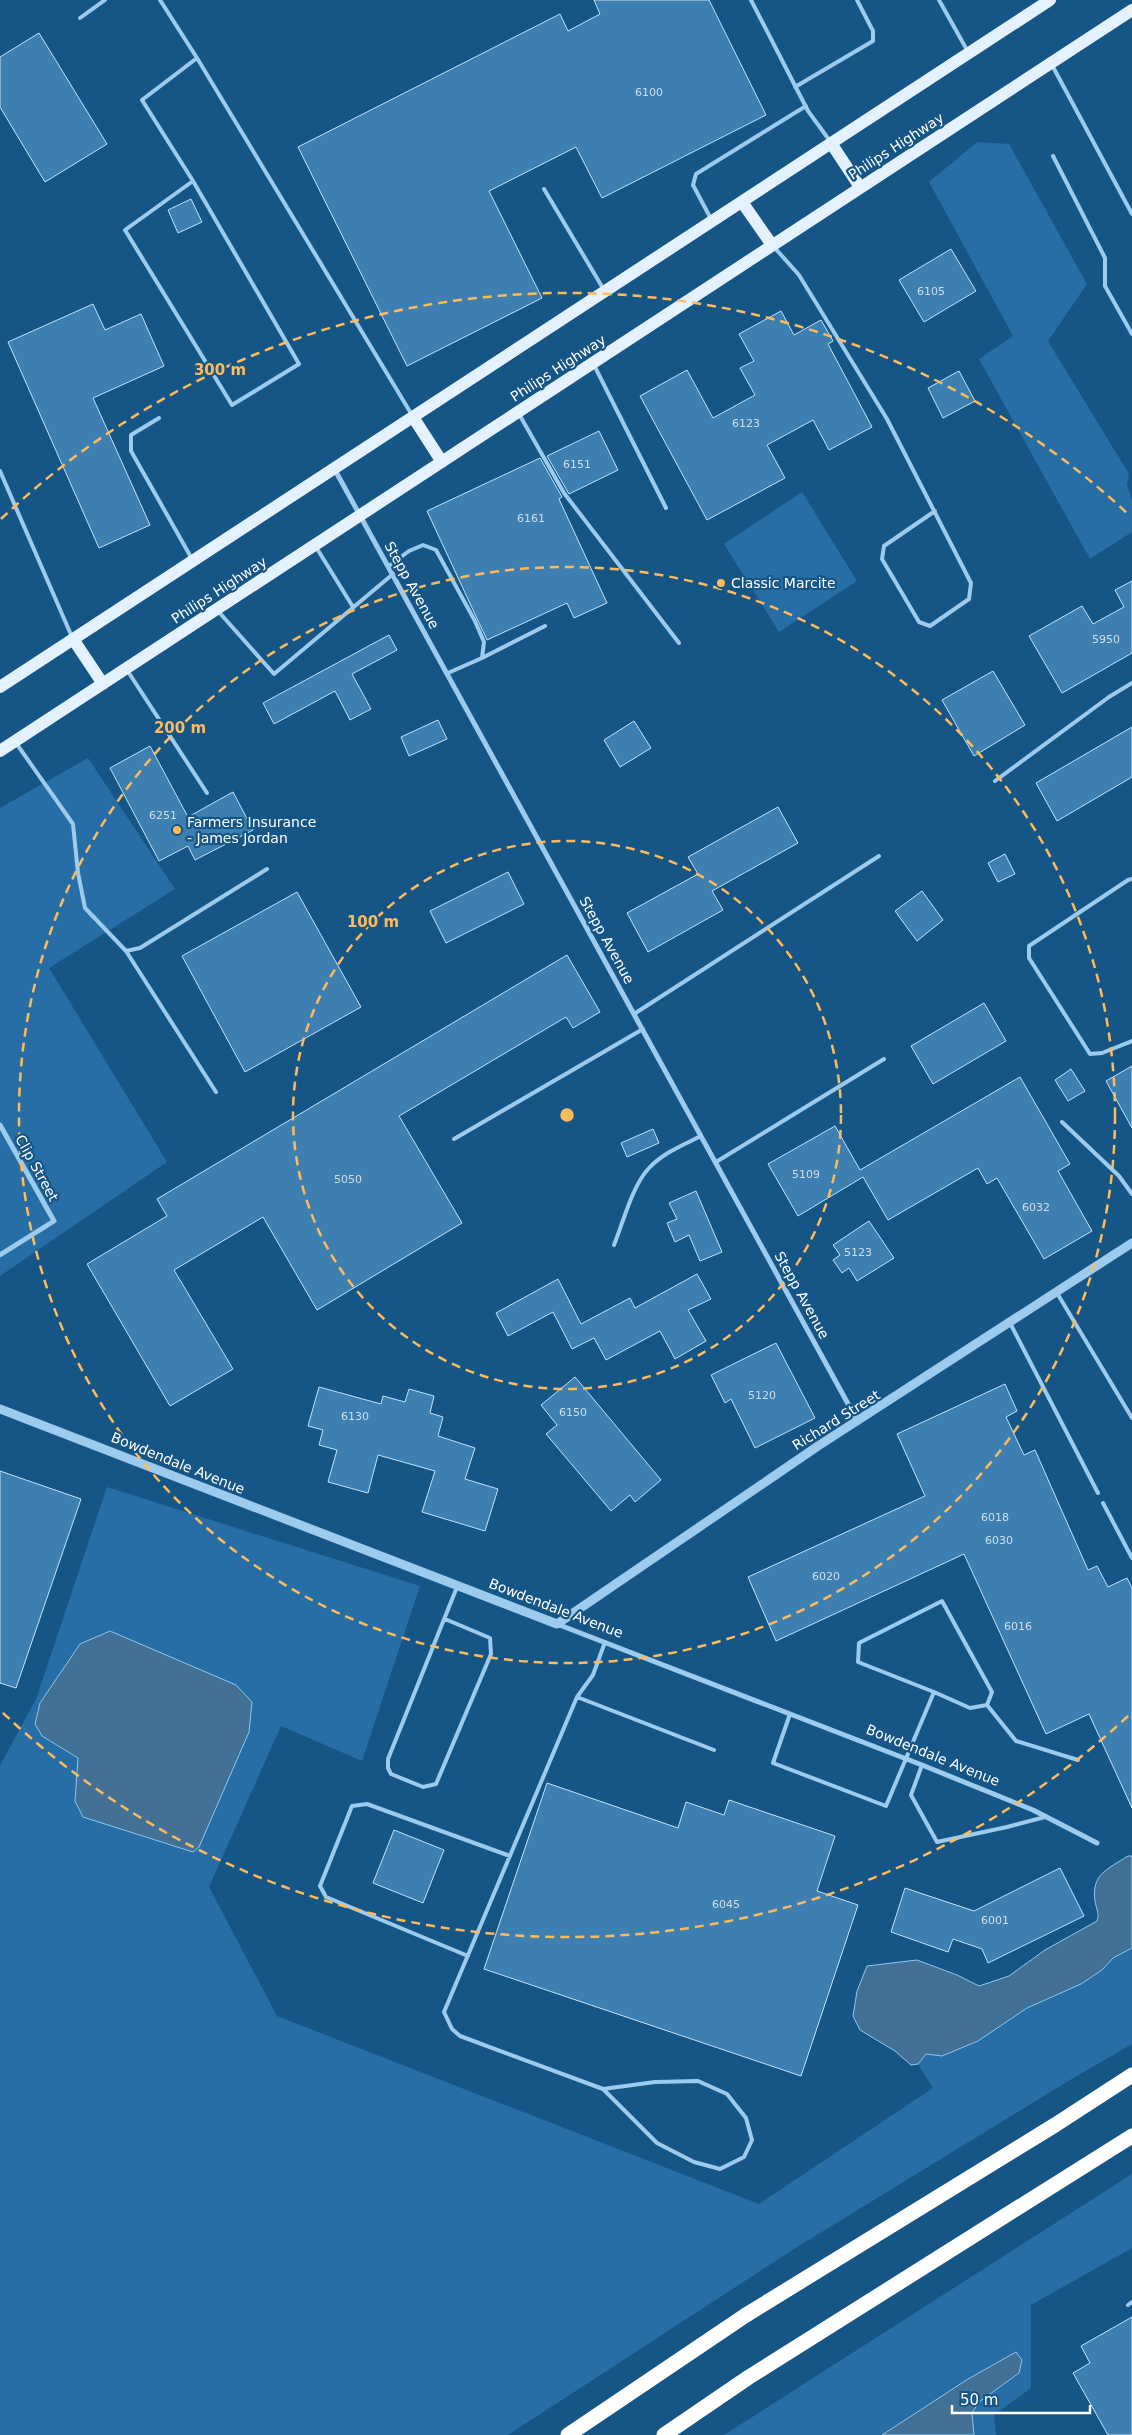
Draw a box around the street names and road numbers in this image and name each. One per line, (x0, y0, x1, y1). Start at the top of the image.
street label: Philips Highway (845, 109, 947, 183)
street label: Philips Highway (507, 331, 609, 405)
street label: Stepp Avenue (381, 539, 443, 631)
street label: Philips Highway (168, 553, 270, 627)
street label: Stepp Avenue (576, 894, 638, 986)
street label: Clip Street (12, 1132, 62, 1204)
street label: Stepp Avenue (771, 1249, 833, 1341)
street label: Richard Street (789, 1386, 883, 1453)
street label: Bowdendale Avenue (109, 1429, 247, 1497)
street label: Bowdendale Avenue (487, 1575, 625, 1641)
street label: Bowdendale Avenue (864, 1721, 1002, 1789)

